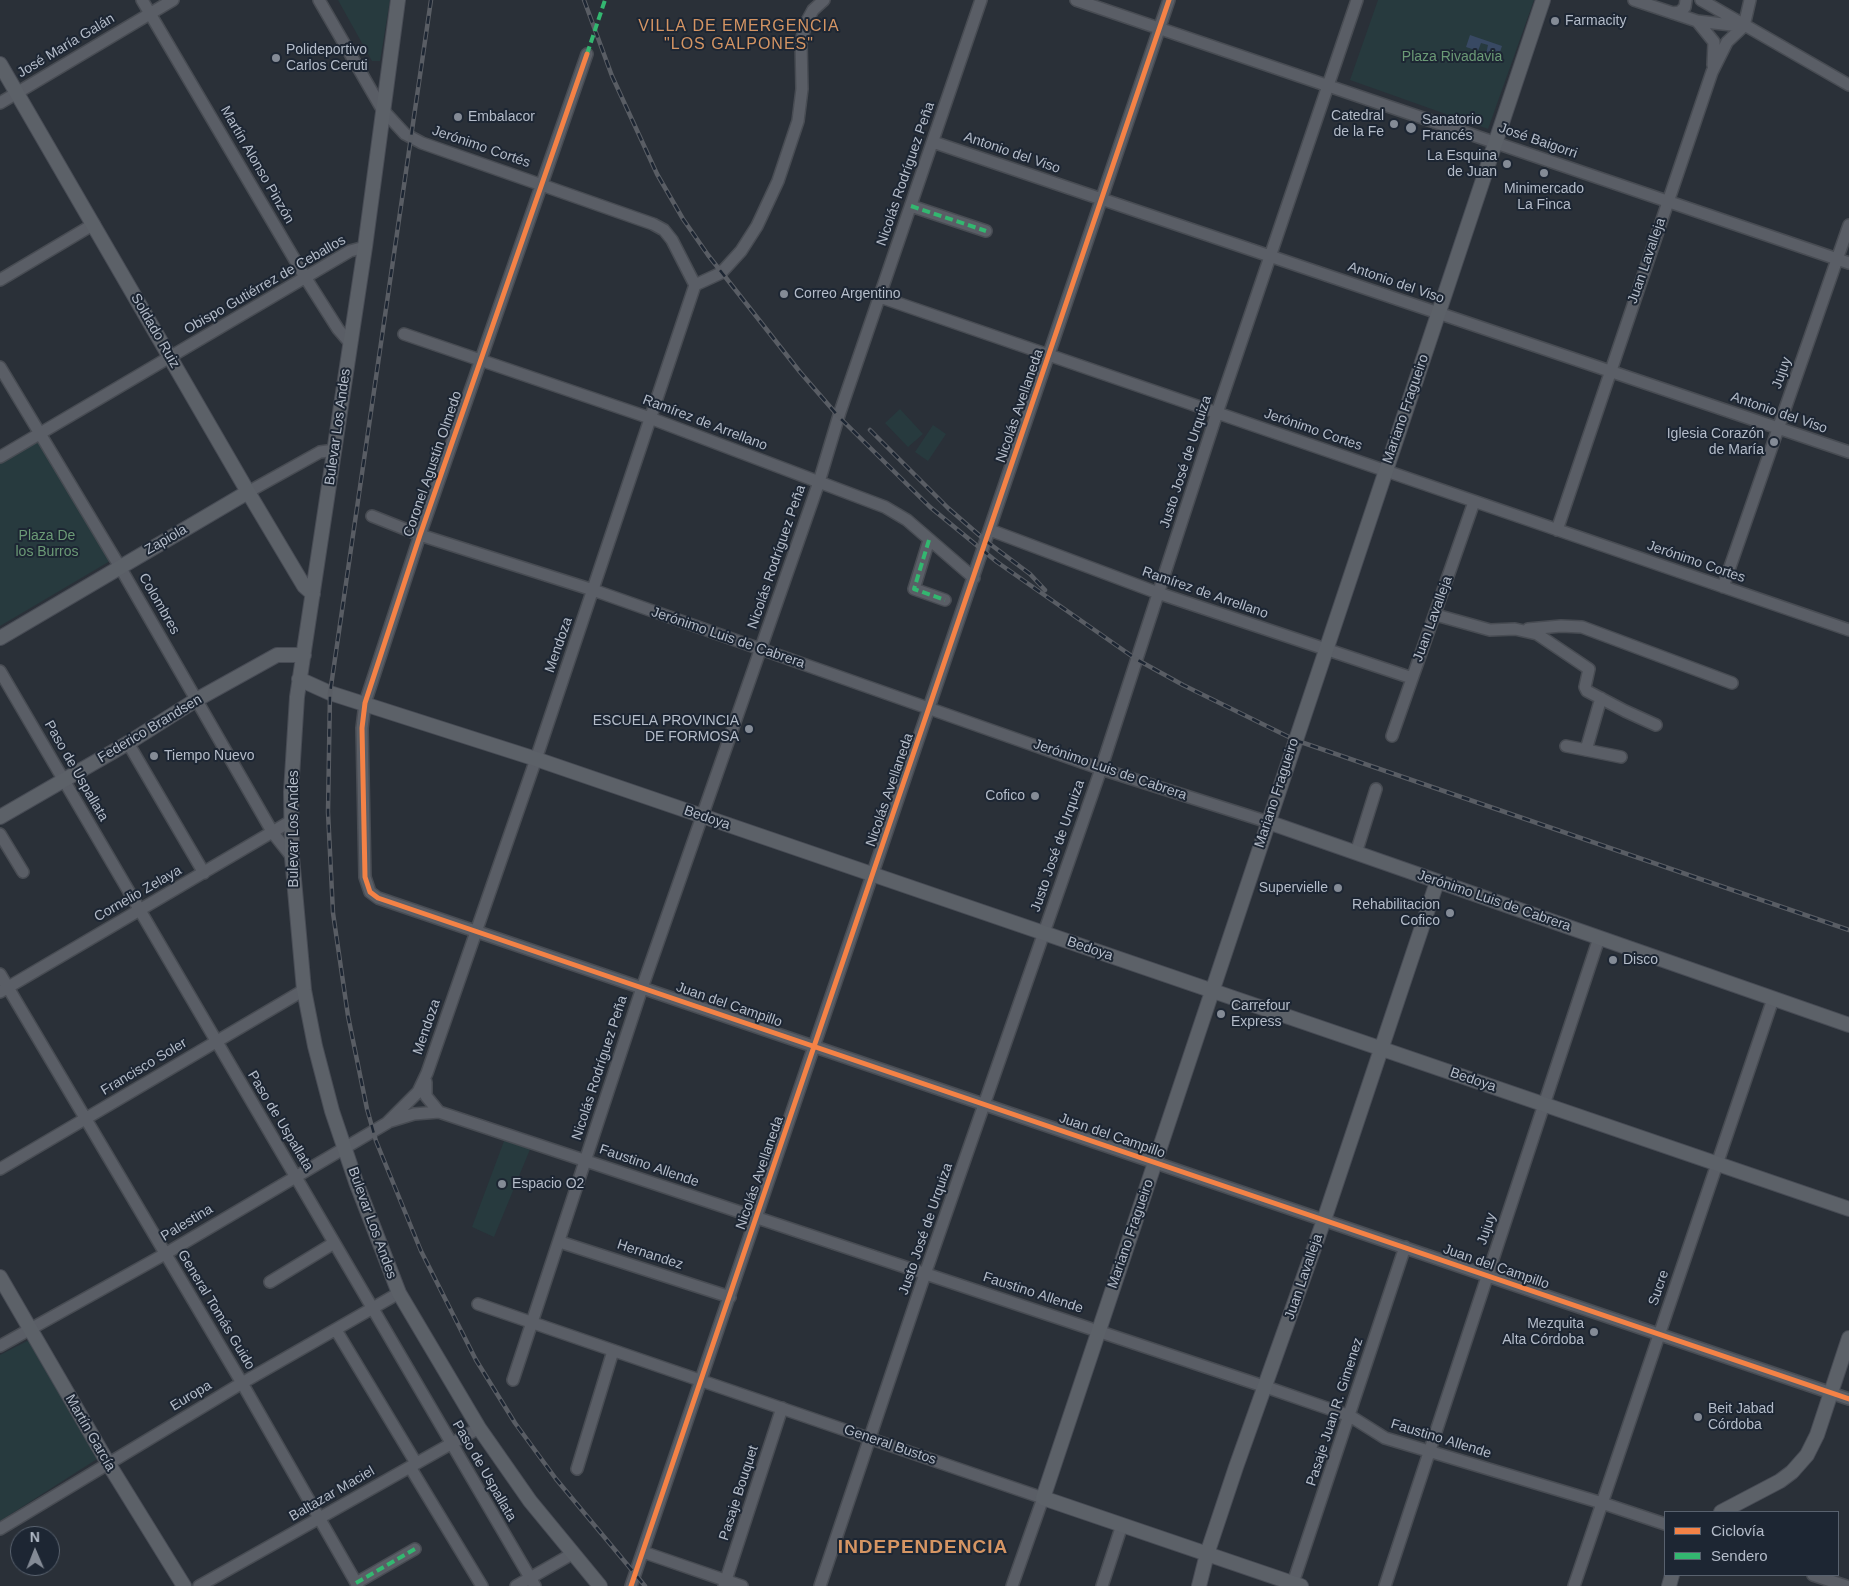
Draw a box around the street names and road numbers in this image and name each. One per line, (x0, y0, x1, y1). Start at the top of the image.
street label: José María Galán (14, 10, 118, 82)
street label: Nicolás Rodríguez Peña (873, 100, 939, 248)
street label: Martín Alonso Pinzón (216, 103, 298, 227)
street label: José Baigorri (1497, 120, 1579, 162)
street label: Jerónimo Cortés (430, 122, 532, 172)
street label: Antonio del Viso (962, 129, 1062, 177)
street label: Juan Lavalleja (1624, 216, 1670, 306)
street label: Obispo Gutiérrez de Ceballos (181, 232, 349, 338)
street label: Antonio del Viso (1346, 259, 1446, 307)
street label: Soldado Ruiz (127, 291, 183, 371)
street label: Nicolás Avellaneda (993, 347, 1047, 465)
street label: Mariano Fragueiro (1379, 352, 1433, 466)
street label: Jujuy (1769, 355, 1795, 391)
street label: Bulevar Los Andes (322, 368, 354, 486)
street label: Coronel Agustín Olmedo (400, 389, 466, 539)
street label: Antonio del Viso (1729, 389, 1829, 437)
street label: Ramírez de Arrellano (640, 391, 770, 455)
street label: Justo José de Urquiza (1157, 394, 1215, 530)
street label: Jerónimo Cortes (1262, 405, 1364, 455)
street label: Nicolás Rodríguez Peña (744, 483, 810, 631)
street label: Zapiola (142, 521, 190, 559)
street label: Jerónimo Cortes (1645, 537, 1747, 587)
street label: Ramírez de Arrellano (1140, 564, 1270, 622)
street label: Colombres (135, 570, 183, 638)
street label: Juan Lavalleja (1410, 574, 1456, 664)
street label: Jerónimo Luis de Cabrera (649, 604, 807, 672)
street label: Mendoza (542, 615, 576, 675)
street label: Federico Brandsen (95, 691, 205, 767)
street label: Paso de Uspallata (40, 718, 112, 824)
street label: Nicolás Avellaneda (863, 731, 917, 849)
street label: Jerónimo Luis de Cabrera (1031, 736, 1189, 804)
street label: Mariano Fragueiro (1251, 736, 1303, 850)
street label: Bulevar Los Andes (286, 770, 302, 888)
street label: Justo José de Urquiza (1028, 778, 1088, 914)
street label: Bedoya (682, 802, 732, 834)
street label: Cornelio Zelaya (91, 862, 185, 926)
street label: Jerónimo Luis de Cabrera (1415, 867, 1573, 935)
street label: Bedoya (1065, 933, 1115, 965)
street label: Juan del Campillo (674, 979, 784, 1031)
street label: Nicolás Rodríguez Peña (569, 994, 631, 1142)
street label: Mendoza (410, 997, 444, 1057)
street label: Francisco Soler (98, 1035, 190, 1099)
street label: Bedoya (1448, 1064, 1498, 1096)
street label: Paso de Uspallata (244, 1068, 316, 1174)
street label: Juan del Campillo (1057, 1110, 1167, 1162)
street label: Nicolás Avellaneda (733, 1114, 787, 1232)
street label: Faustino Allende (597, 1141, 701, 1191)
street label: Justo José de Urquiza (896, 1161, 956, 1297)
street label: Bulevar Los Andes (344, 1165, 400, 1281)
street label: Mariano Fragueiro (1104, 1177, 1158, 1291)
street label: Palestina (158, 1201, 216, 1245)
street label: Jujuy (1474, 1211, 1500, 1247)
street label: Juan Lavalleja (1281, 1232, 1327, 1322)
street label: Hernandez (615, 1236, 685, 1274)
street label: Juan del Campillo (1441, 1241, 1551, 1293)
street label: General Tomás Guido (174, 1247, 258, 1373)
street label: Sucre (1645, 1268, 1673, 1308)
street label: Faustino Allende (981, 1269, 1085, 1317)
street label: Pasaje Juan R. Gimenez (1303, 1336, 1367, 1488)
street label: Europa (167, 1377, 215, 1415)
street label: Martín García (61, 1392, 119, 1474)
street label: Faustino Allende (1389, 1416, 1493, 1462)
street label: Paso de Uspallata (448, 1418, 520, 1524)
street label: General Bustos (842, 1421, 938, 1469)
street label: Pasaje Bouquet (716, 1443, 762, 1543)
street label: Baltazar Maciel (286, 1463, 378, 1525)

